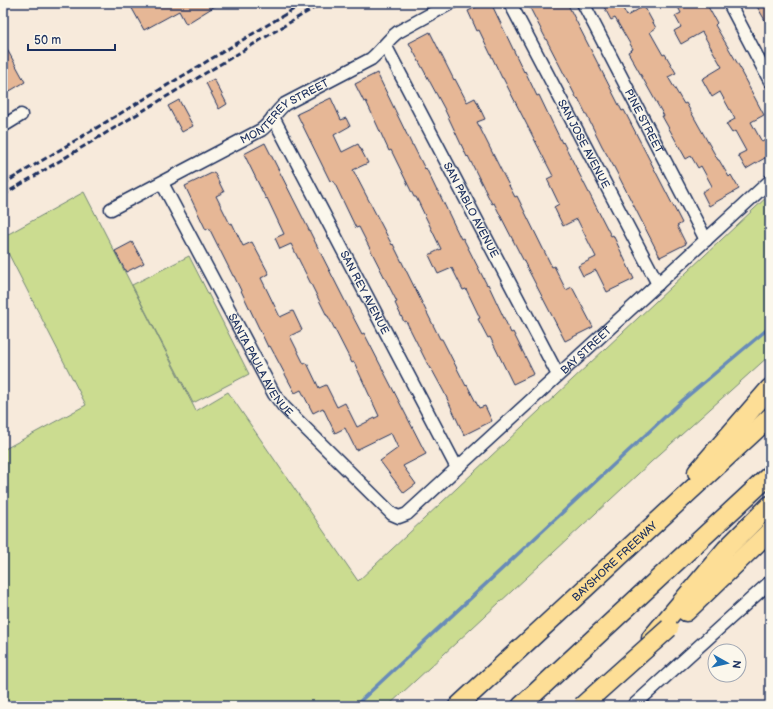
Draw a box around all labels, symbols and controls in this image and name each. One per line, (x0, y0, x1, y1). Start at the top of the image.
scale bar (28, 26, 115, 52)
text: 50 m (34, 33, 61, 48)
street label: MONTEREY STREET (238, 76, 331, 147)
street label: PINE STREET (622, 87, 666, 156)
street label: SAN JOSE AVENUE (555, 97, 612, 191)
street label: SAN PABLO AVENUE (441, 160, 501, 260)
street label: SAN REY AVENUE (337, 249, 392, 337)
street label: SANTA PAULA AVENUE (225, 311, 296, 419)
street label: BAY STREET (558, 324, 614, 377)
street label: BAYSHORE FREEWAY (569, 519, 660, 604)
north arrow (707, 643, 747, 683)
text: N (729, 659, 743, 669)

